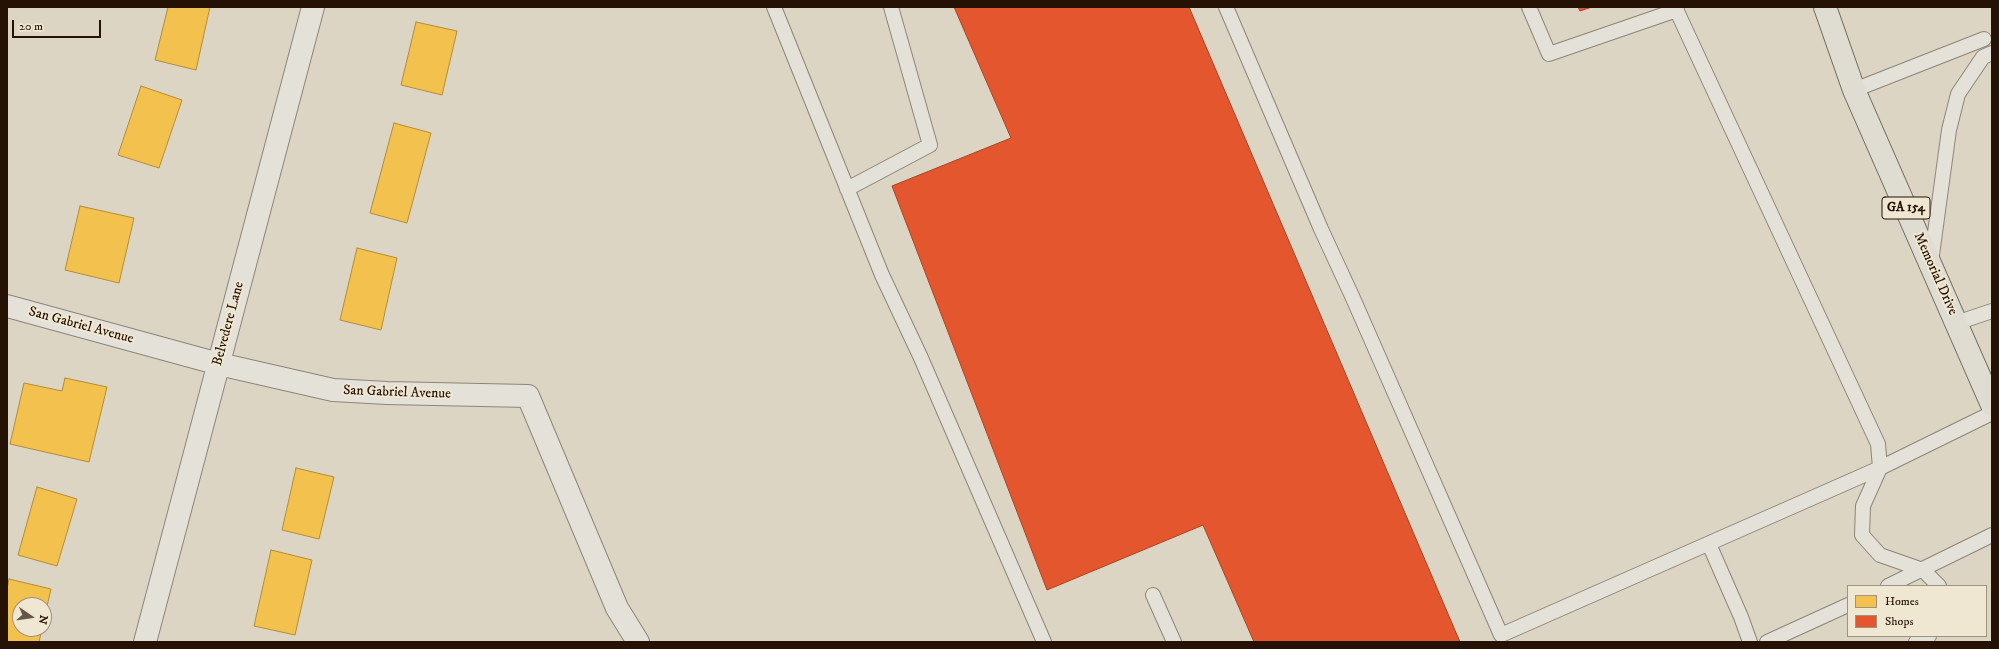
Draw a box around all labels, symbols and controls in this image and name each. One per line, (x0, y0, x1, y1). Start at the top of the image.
scale bar (14, 12, 103, 38)
text: 20 m (19, 19, 43, 34)
road number: GA 154 (1882, 197, 1930, 219)
street label: Memorial Drive (1909, 230, 1961, 318)
street label: Belvedere Lane (210, 280, 248, 368)
street label: San Gabriel Avenue (27, 304, 135, 348)
street label: San Gabriel Avenue (343, 383, 451, 403)
legend (1847, 585, 1987, 637)
text: Homes (1885, 594, 1919, 609)
north arrow (12, 597, 52, 637)
text: N (35, 613, 51, 625)
text: Shops (1885, 614, 1913, 629)

